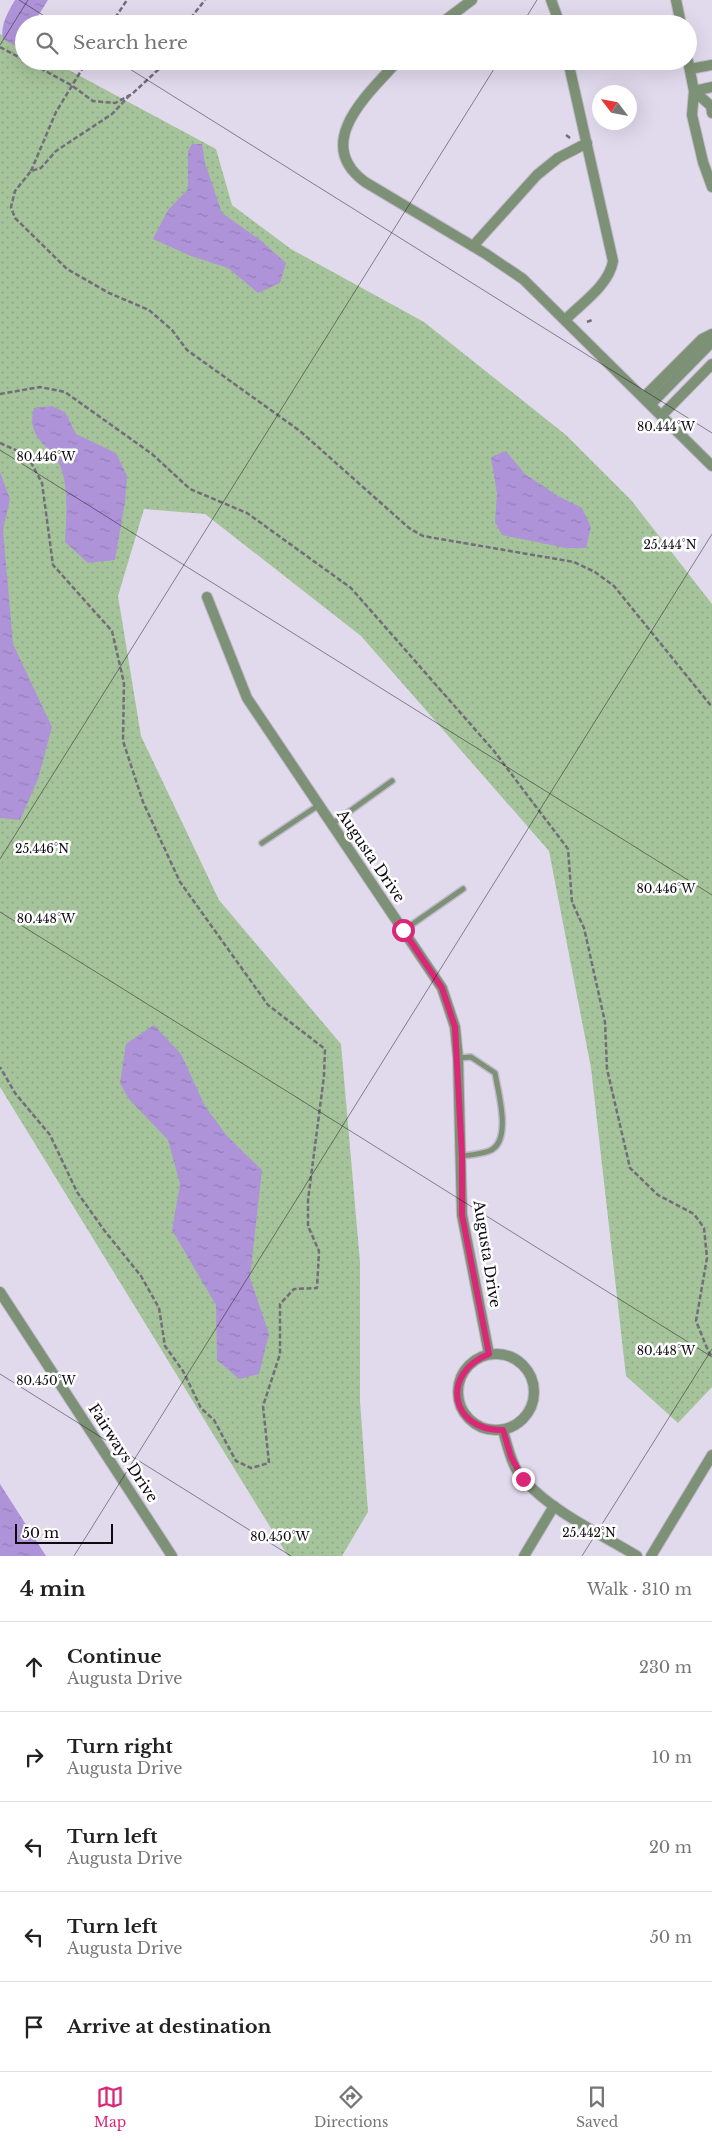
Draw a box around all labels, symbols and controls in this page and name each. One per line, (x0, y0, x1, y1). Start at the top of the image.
search box (15, 15, 697, 70)
icon: search (33, 29, 61, 57)
text: Search here (73, 31, 188, 54)
north arrow (592, 85, 637, 130)
text: 80.444°W (637, 419, 696, 434)
text: 80.446°W (17, 449, 76, 464)
text: 25.444°N (643, 537, 697, 552)
street label: Augusta Drive (333, 805, 410, 906)
text: 25.446°N (15, 841, 69, 856)
text: 80.446°W (637, 881, 696, 896)
text: 80.448°W (17, 911, 76, 926)
route start (392, 919, 415, 942)
street label: Augusta Drive (469, 1198, 505, 1309)
text: 80.448°W (637, 1343, 696, 1358)
text: 80.450°W (16, 1373, 77, 1388)
street label: Fairways Drive (84, 1400, 162, 1506)
route end (512, 1468, 535, 1491)
scale bar (15, 1521, 112, 1544)
text: 50 m (22, 1524, 59, 1542)
text: 25.442°N (562, 1525, 616, 1540)
text: 80.450°W (250, 1529, 311, 1544)
text: 4 min (20, 1576, 86, 1602)
text: Walk · 310 m (587, 1579, 692, 1599)
text: Continue (67, 1645, 162, 1668)
icon: ahead (20, 1653, 48, 1681)
text: 230 m (639, 1657, 692, 1677)
text: Augusta Drive (67, 1668, 183, 1688)
text: Turn right (67, 1735, 173, 1758)
icon: right (20, 1743, 48, 1771)
text: 10 m (652, 1747, 692, 1767)
text: Augusta Drive (67, 1758, 183, 1778)
text: Turn left (67, 1825, 158, 1848)
icon: left (20, 1833, 48, 1861)
text: 20 m (649, 1837, 692, 1857)
text: Augusta Drive (67, 1848, 183, 1868)
text: Turn left (67, 1915, 158, 1938)
icon: left (20, 1923, 48, 1951)
text: 50 m (650, 1927, 692, 1947)
text: Augusta Drive (67, 1938, 183, 1958)
icon: arrive (20, 2013, 48, 2041)
text: Arrive at destination (67, 2015, 271, 2038)
tab: Map (94, 2083, 126, 2131)
tab: Directions (314, 2083, 388, 2131)
tab: Saved (576, 2083, 618, 2131)

